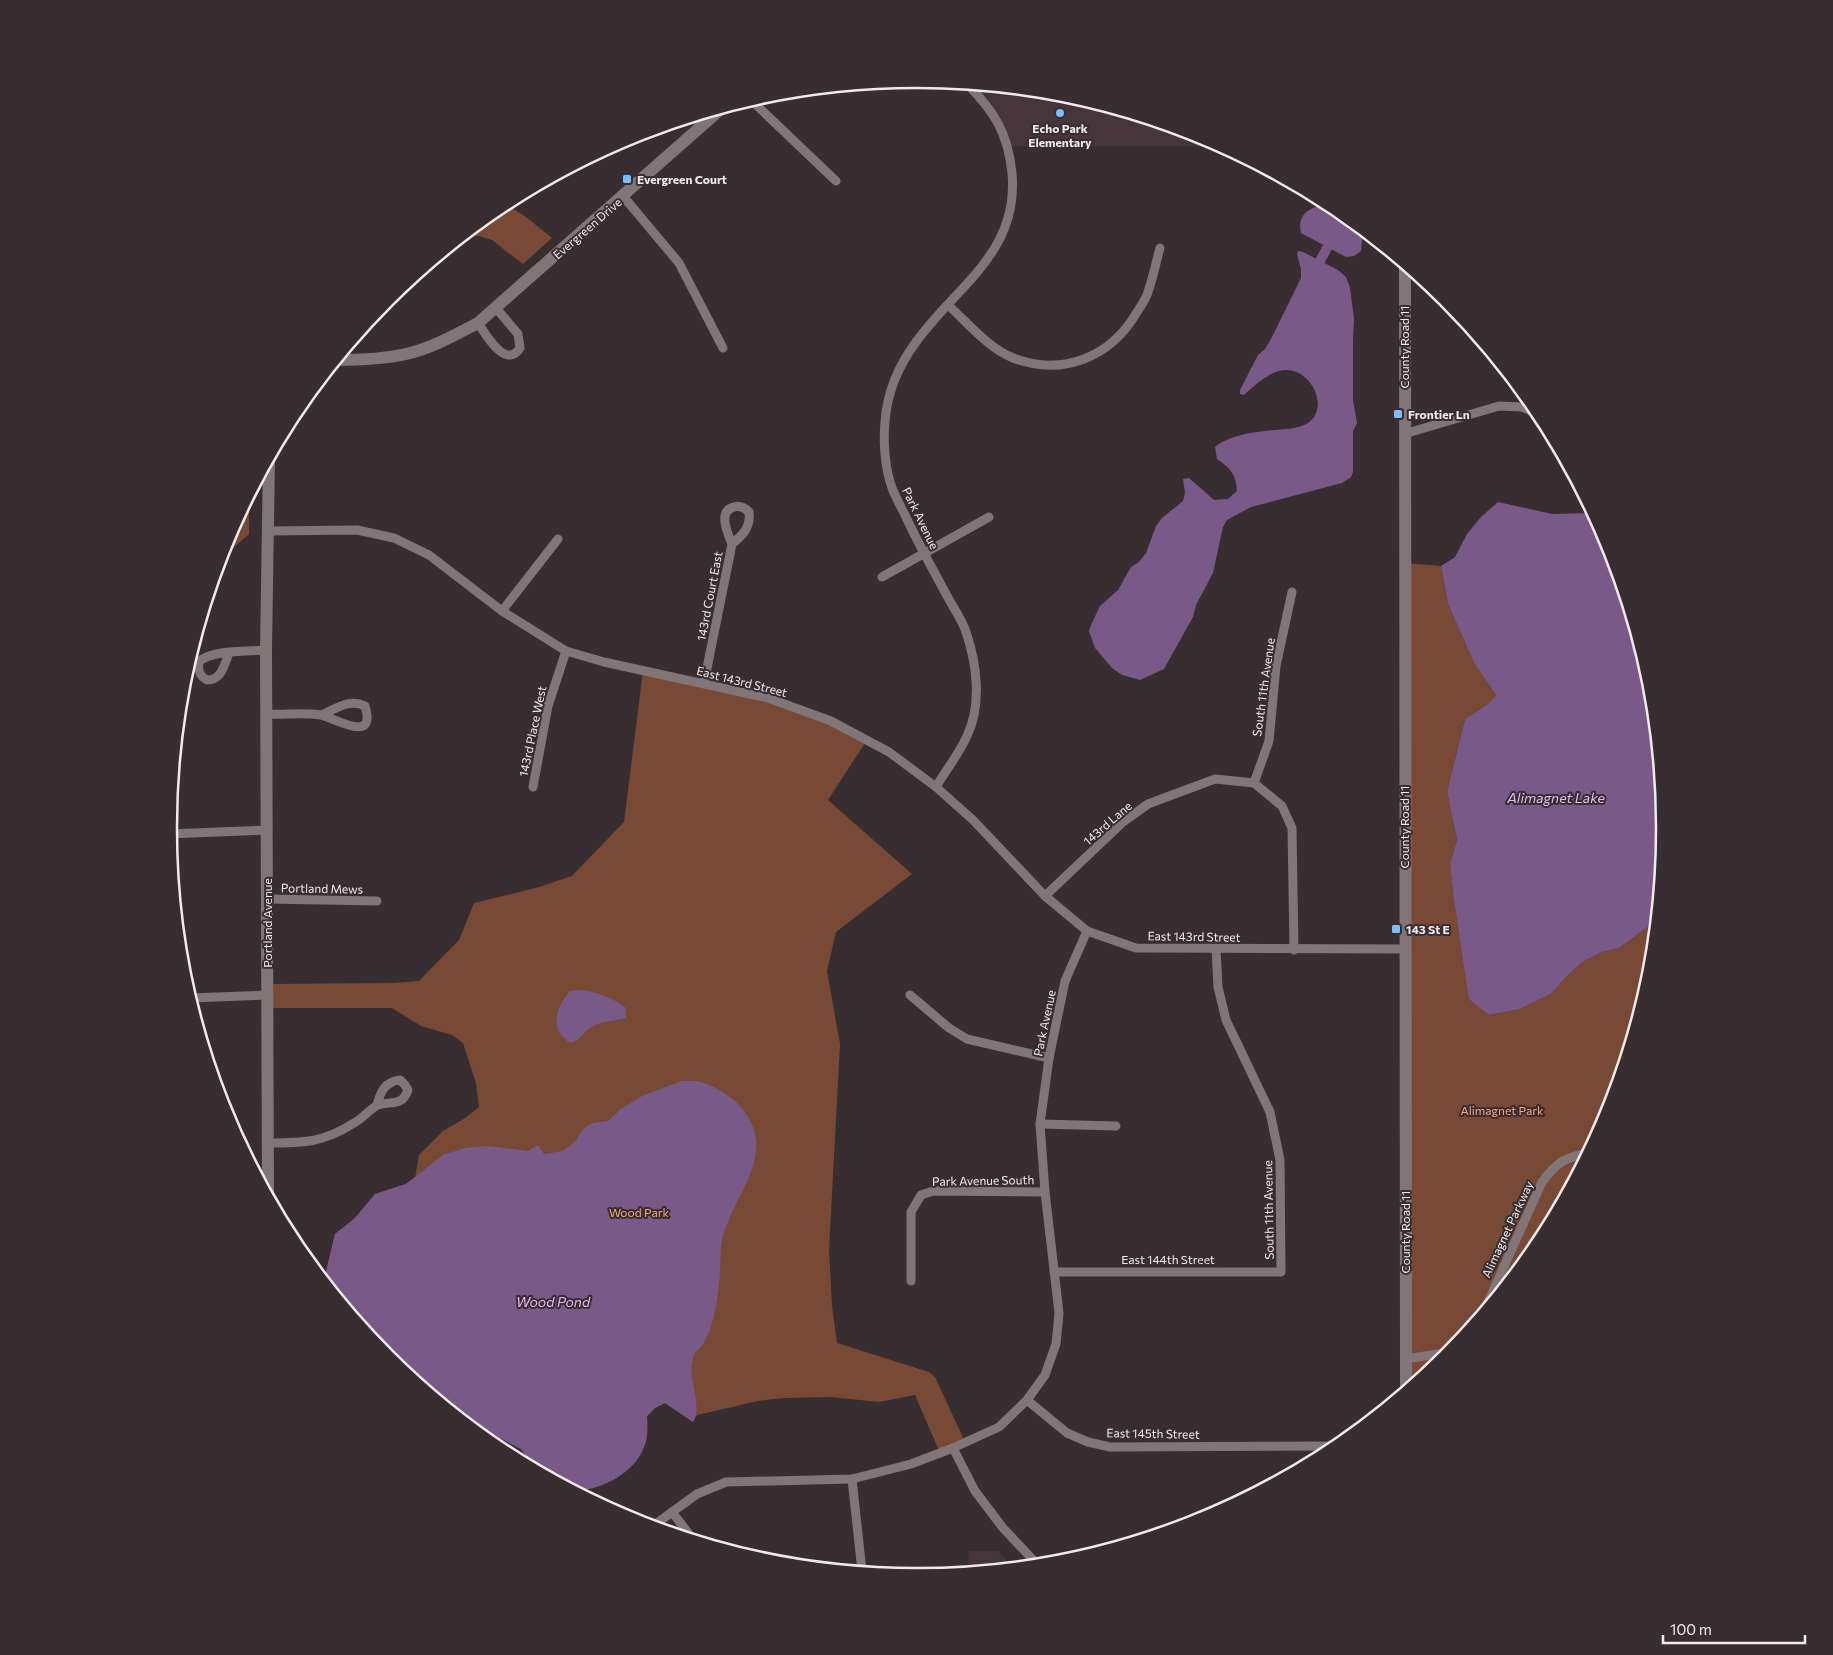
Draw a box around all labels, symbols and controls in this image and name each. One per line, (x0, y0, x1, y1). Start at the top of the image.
marker: Echo Park Elementary (1054, 107, 1066, 119)
place label: Echo Park Elementary (1028, 121, 1092, 149)
place label: Evergreen Court (637, 172, 727, 186)
marker: Evergreen Court (621, 173, 633, 185)
street label: Evergreen Drive (550, 195, 624, 261)
street label: County Road 11 (1397, 306, 1411, 388)
place label: Frontier Ln (1408, 407, 1470, 421)
marker: Frontier Ln (1392, 408, 1404, 420)
street label: Park Avenue (900, 485, 942, 551)
street label: 143rd Court East (693, 550, 725, 642)
street label: South 11th Avenue (1249, 637, 1277, 737)
street label: East 143rd Street (695, 663, 789, 699)
street label: 143rd Place West (516, 684, 548, 778)
street label: County Road 11 (1397, 786, 1411, 868)
water label: Alimagnet Lake (1506, 789, 1605, 806)
street label: 143rd Lane (1080, 798, 1134, 848)
street label: Portland Avenue (260, 878, 274, 968)
street label: Portland Mews (281, 880, 363, 896)
place label: 143 St E (1406, 922, 1450, 936)
marker: 143 St E (1390, 923, 1402, 935)
street label: East 143rd Street (1147, 928, 1241, 944)
street label: Park Avenue (1030, 989, 1058, 1057)
park label: Alimagnet Park (1460, 1103, 1544, 1117)
street label: South 11th Avenue (1260, 1160, 1276, 1260)
street label: Park Avenue South (932, 1172, 1034, 1188)
street label: Alimagnet Parkway (1478, 1178, 1536, 1280)
street label: County Road 11 (1398, 1191, 1412, 1273)
park label: Wood Park (609, 1205, 670, 1219)
street label: East 144th Street (1121, 1252, 1215, 1266)
water label: Wood Pond (516, 1293, 591, 1310)
street label: East 145th Street (1106, 1425, 1200, 1441)
scale bar (1663, 1612, 1806, 1644)
text: 100 m (1670, 1620, 1712, 1638)

